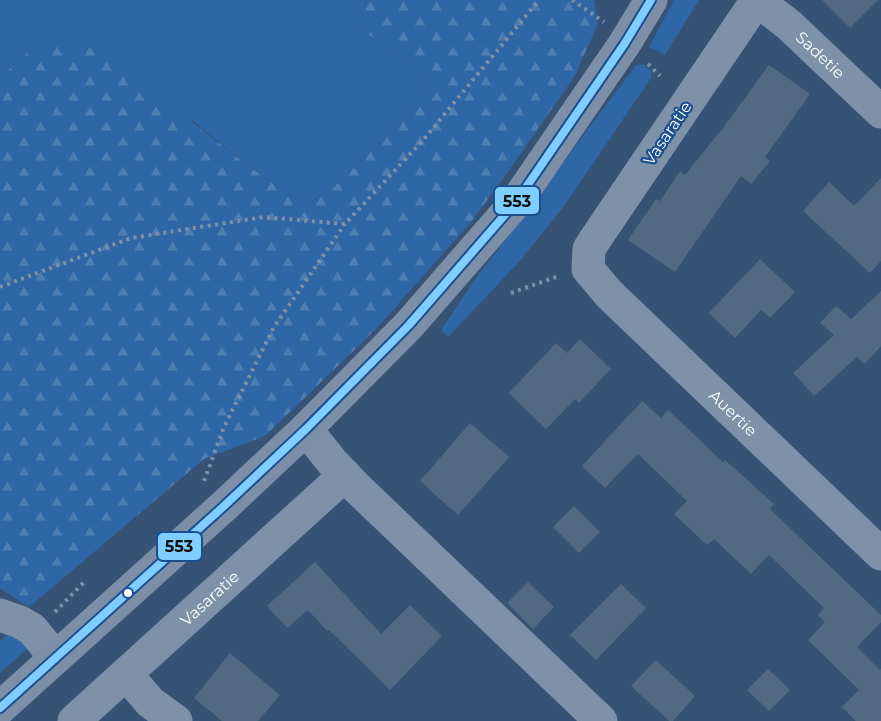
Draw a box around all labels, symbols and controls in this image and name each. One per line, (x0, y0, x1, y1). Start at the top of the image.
street label: Sadetie (792, 28, 849, 83)
street label: Vasaratie (639, 98, 696, 169)
line badge: 553 (494, 186, 540, 215)
text: 553 (503, 192, 531, 211)
street label: Auertie (705, 386, 761, 440)
line badge: 553 (157, 532, 202, 561)
text: 553 (165, 537, 193, 556)
street label: Vasaratie (177, 567, 243, 630)
unlabelled marker (122, 587, 134, 599)

